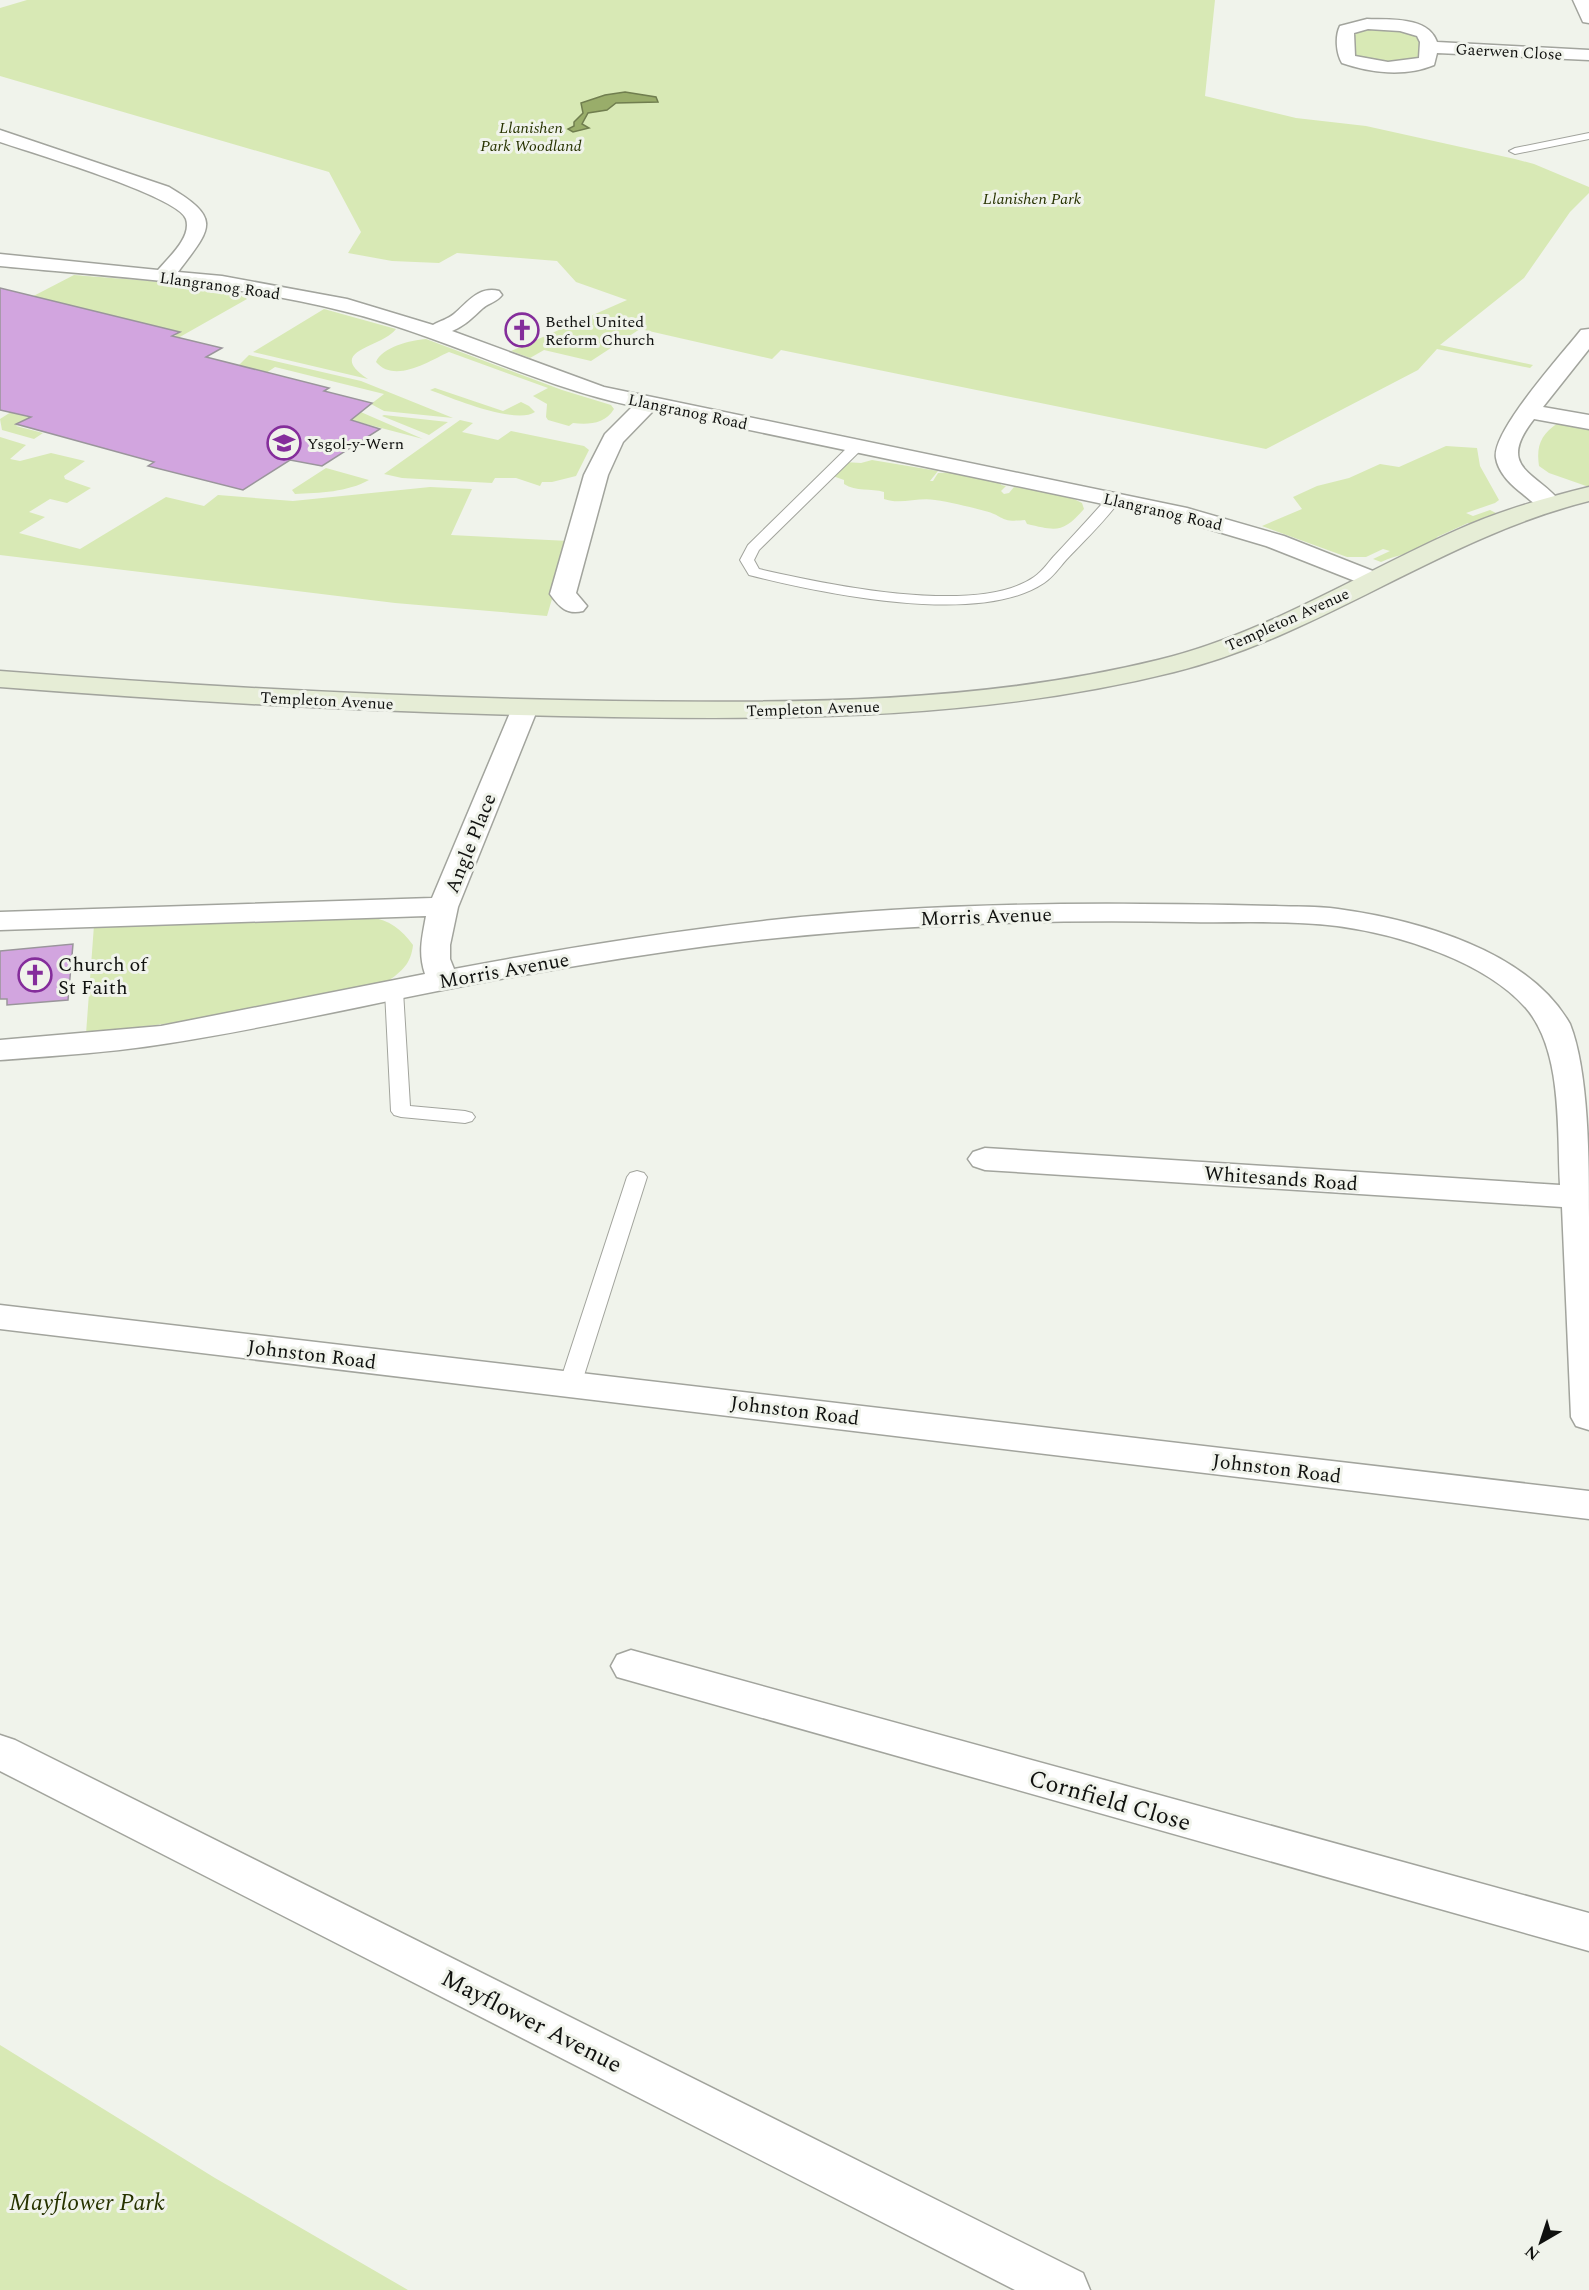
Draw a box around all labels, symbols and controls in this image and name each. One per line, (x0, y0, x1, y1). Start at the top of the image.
street label: Gaerwen Close (1455, 37, 1563, 67)
park label: Llanishen Park Woodland (480, 116, 582, 158)
park label: Llanishen Park (983, 187, 1082, 211)
street label: Llangranog Road (158, 266, 282, 306)
place label: Bethel United Reform Church (545, 310, 655, 352)
church icon: Bethel United Reform Church (504, 312, 540, 348)
street label: Llangranog Road (626, 388, 750, 436)
school or university icon: Ysgol-y-Wern (266, 425, 302, 461)
place label: Ysgol-y-Wern (307, 432, 404, 456)
street label: Llangranog Road (1101, 487, 1225, 537)
street label: Templeton Avenue (1222, 582, 1353, 658)
street label: Templeton Avenue (260, 686, 394, 716)
street label: Templeton Avenue (746, 695, 880, 723)
street label: Angle Place (437, 789, 505, 898)
street label: Morris Avenue (920, 900, 1052, 934)
street label: Morris Avenue (437, 945, 572, 997)
place label: Church of St Faith (58, 950, 149, 1003)
church icon: Church of St Faith (17, 957, 53, 993)
street label: Whitesands Road (1203, 1159, 1359, 1199)
street label: Johnston Road (246, 1332, 378, 1378)
street label: Johnston Road (729, 1388, 861, 1434)
street label: Johnston Road (1211, 1446, 1343, 1492)
street label: Cornfield Close (1024, 1761, 1195, 1841)
street label: Mayflower Avenue (435, 1961, 628, 2083)
park label: Mayflower Park (9, 2185, 165, 2221)
north arrow (1511, 2212, 1571, 2272)
text: N (1520, 2239, 1545, 2266)

